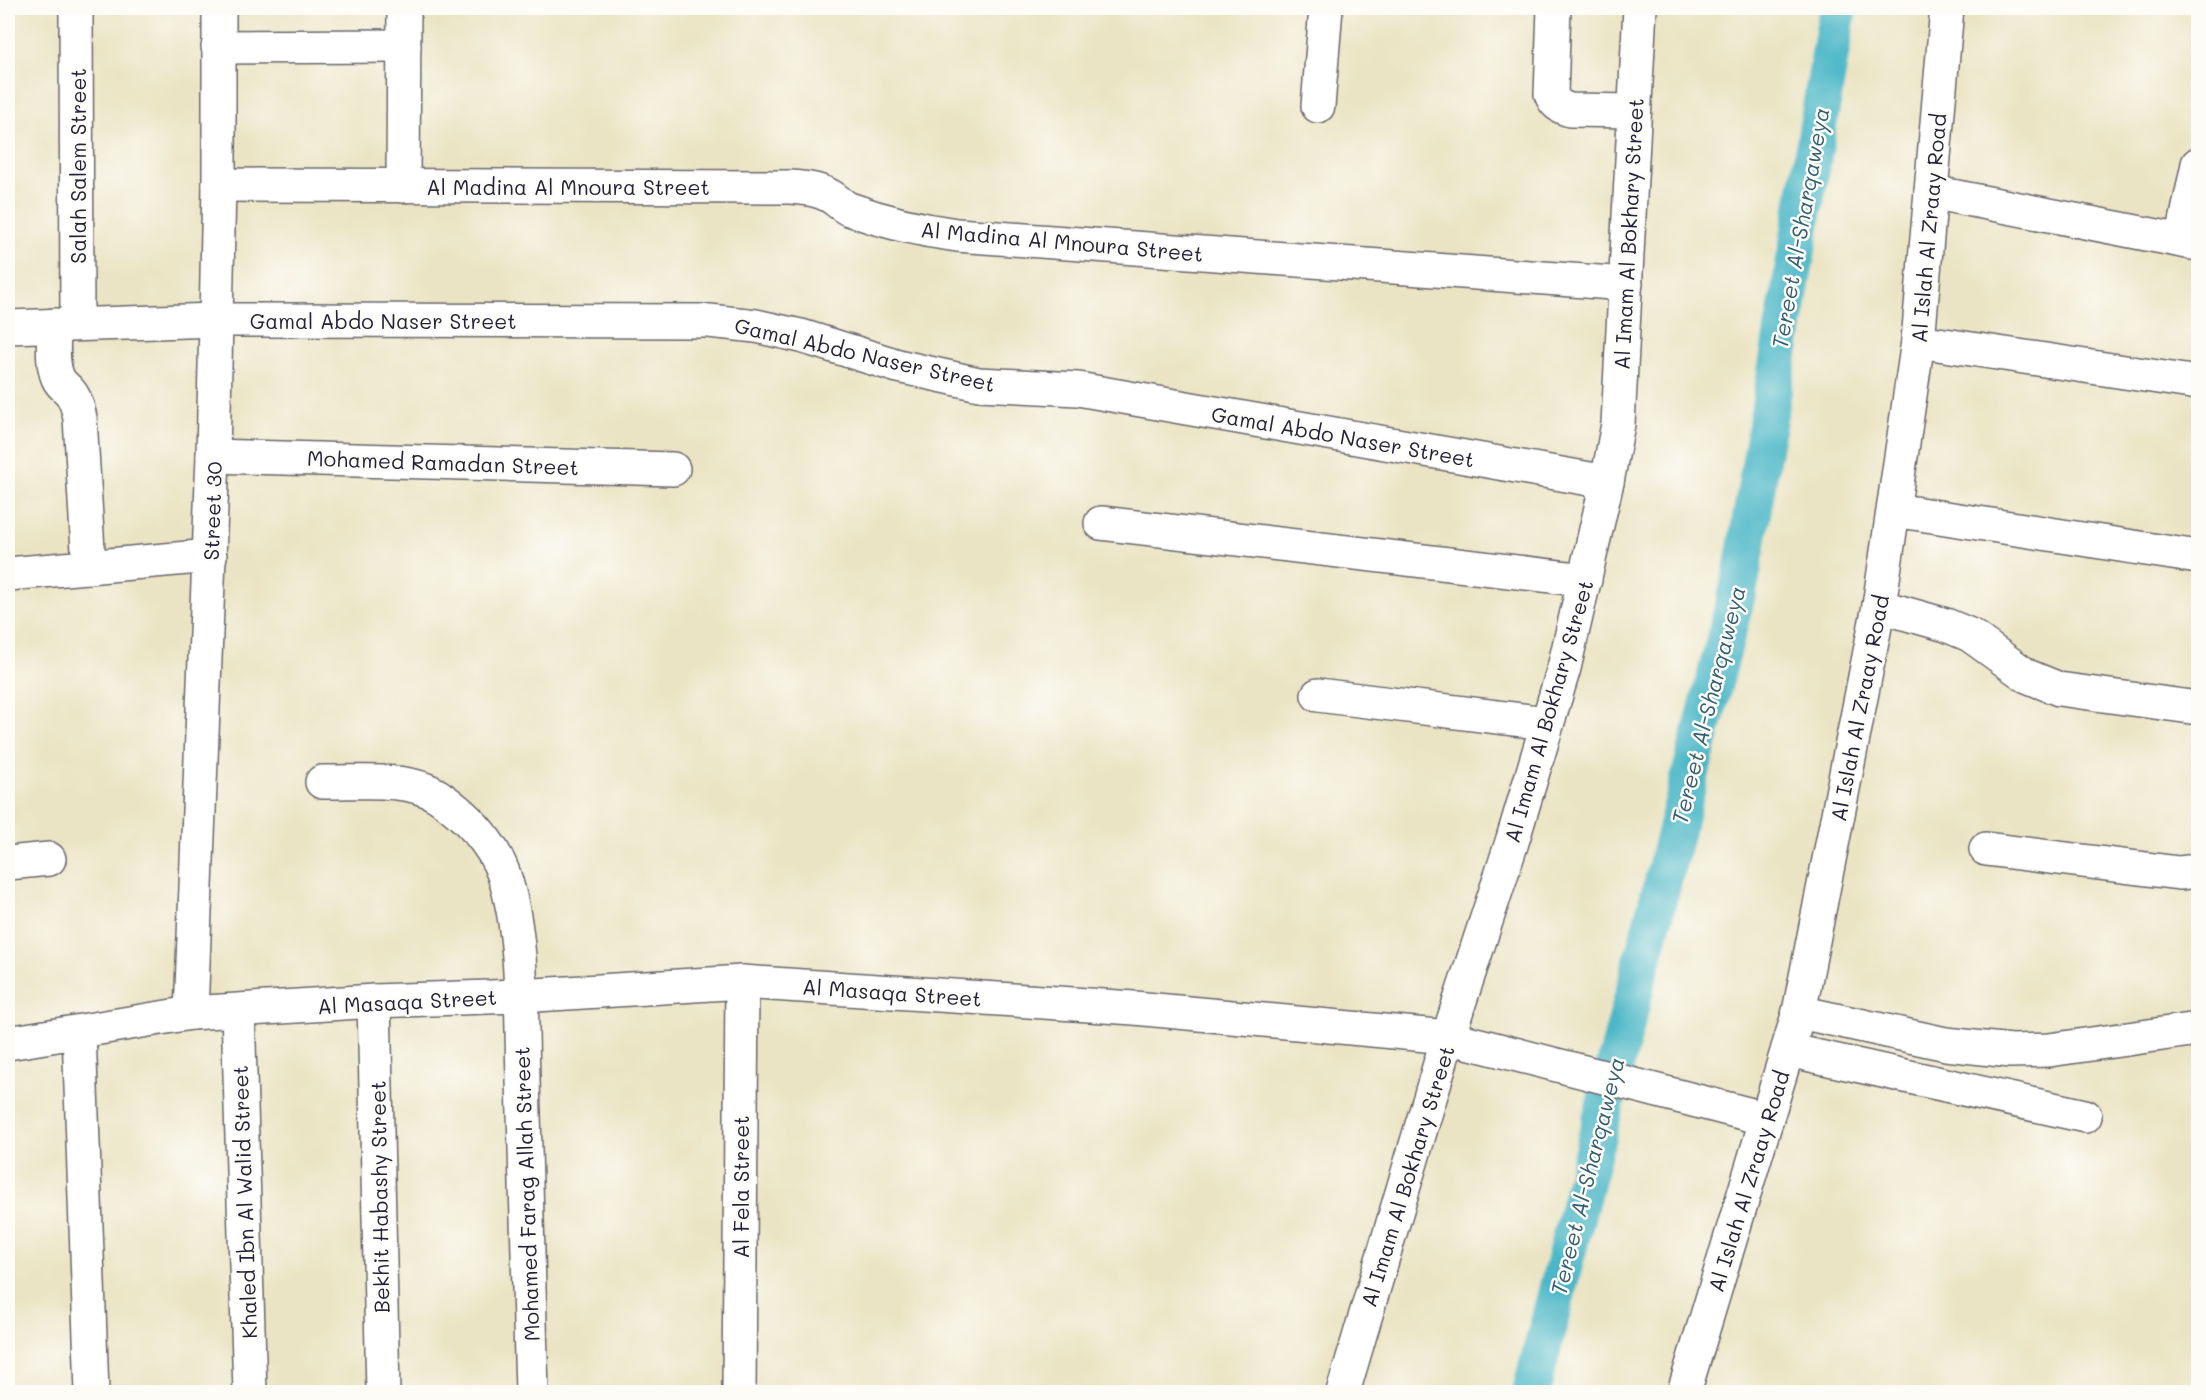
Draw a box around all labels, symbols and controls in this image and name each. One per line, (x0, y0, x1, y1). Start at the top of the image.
street label: Salah Salem Street (64, 68, 91, 264)
street label: Al Imam Al Bokhary Street (1607, 97, 1649, 371)
water label: Tereet Al-Sharqaweya (1765, 105, 1835, 351)
street label: Al Islah Al Zraay Road (1905, 112, 1951, 344)
street label: Al Madina Al Mnoura Street (426, 173, 710, 200)
street label: Al Madina Al Mnoura Street (920, 215, 1204, 267)
street label: Gamal Abdo Naser Street (250, 307, 516, 334)
street label: Gamal Abdo Naser Street (732, 311, 998, 397)
street label: Gamal Abdo Naser Street (1209, 400, 1477, 472)
street label: Mohamed Ramadan Street (307, 444, 579, 480)
street label: Street 30 (197, 461, 227, 561)
street label: Al Imam Al Bokhary Street (1498, 576, 1598, 846)
water label: Tereet Al-Sharqaweya (1664, 583, 1752, 827)
street label: Al Islah Al Zraay Road (1824, 592, 1894, 824)
street label: Al Masaqa Street (801, 972, 983, 1012)
street label: Al Masaqa Street (317, 983, 497, 1019)
street label: Al Imam Al Bokhary Street (1354, 1042, 1460, 1310)
street label: Mohamed Farag Allah Street (507, 1046, 545, 1342)
water label: Tereet Al-Sharqaweya (1543, 1054, 1631, 1298)
street label: Khaled Ibn Al Walid Street (226, 1065, 262, 1339)
street label: Al Islah Al Zraay Road (1701, 1067, 1795, 1295)
street label: Bekhit Habashy Street (363, 1081, 395, 1313)
street label: Al Fela Street (727, 1115, 754, 1259)

